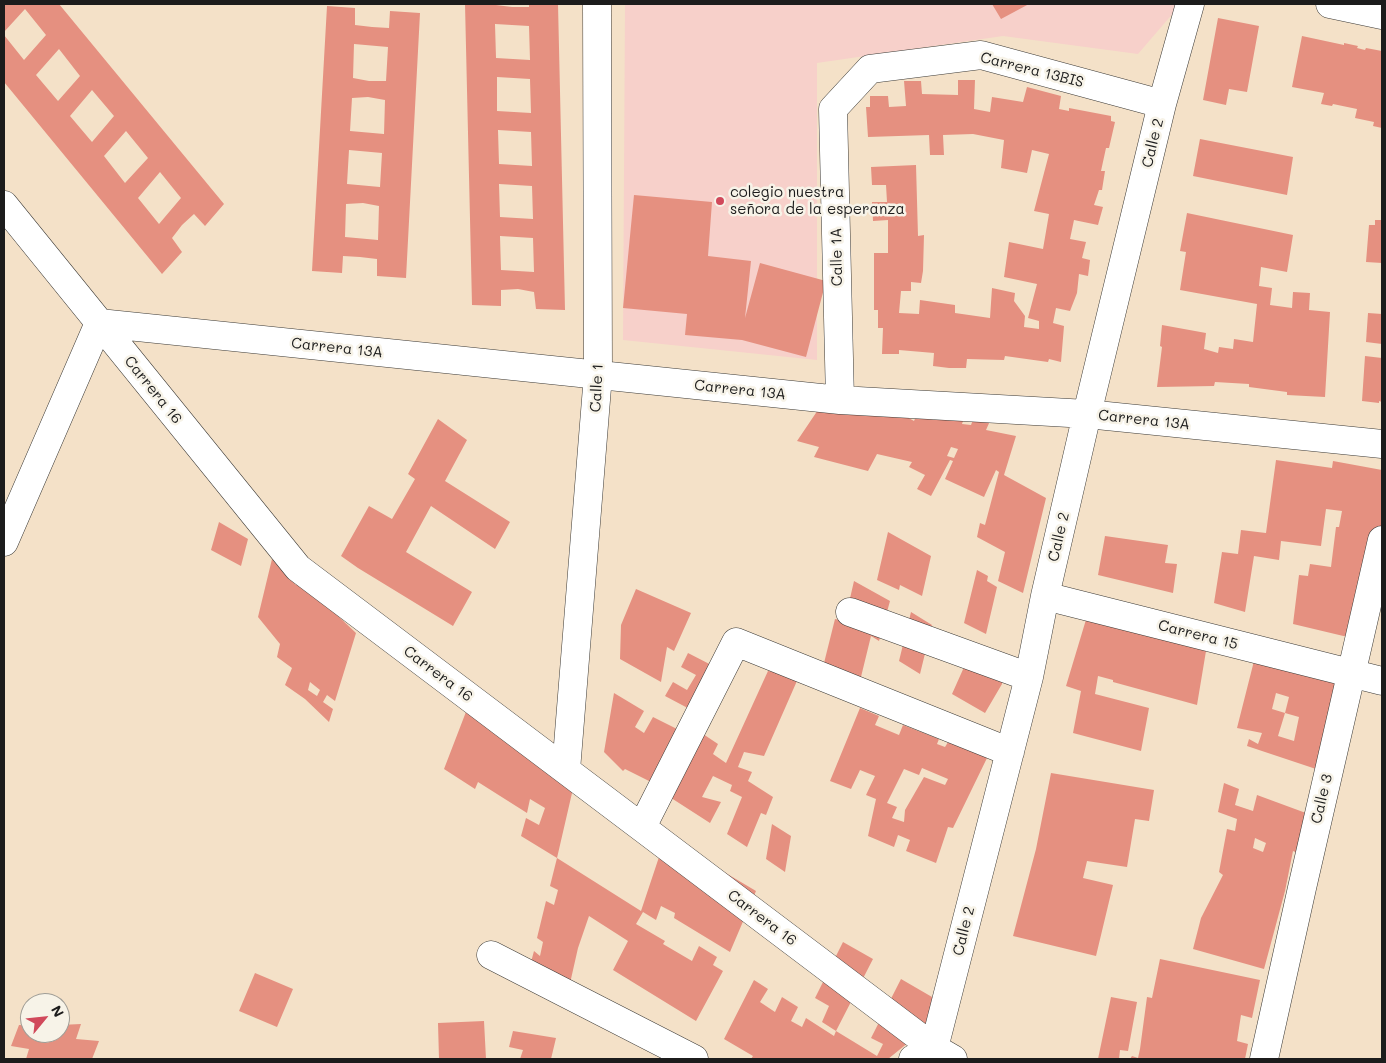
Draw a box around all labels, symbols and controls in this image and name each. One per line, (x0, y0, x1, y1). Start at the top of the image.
street label: Carrera 13BIS (978, 48, 1086, 92)
street label: Calle 2 (1138, 117, 1168, 169)
place label: colegio nuestra señora de la esperanza (730, 183, 905, 218)
marker: colegio nuestra señora de la esperanza (714, 195, 726, 207)
street label: Calle 1A (827, 227, 847, 287)
street label: Carrera 13A (290, 334, 384, 362)
street label: Carrera 16 (120, 353, 186, 427)
street label: Calle 1 (587, 363, 607, 413)
street label: Carrera 13A (693, 376, 787, 404)
street label: Carrera 13A (1097, 406, 1191, 434)
street label: Calle 2 (1045, 511, 1073, 563)
street label: Carrera 15 (1156, 616, 1240, 654)
street label: Carrera 16 (400, 642, 476, 706)
street label: Calle 3 (1308, 772, 1336, 826)
street label: Carrera 16 (724, 886, 800, 950)
street label: Calle 2 (949, 905, 979, 957)
north arrow (20, 993, 70, 1043)
text: N (47, 1002, 69, 1020)

